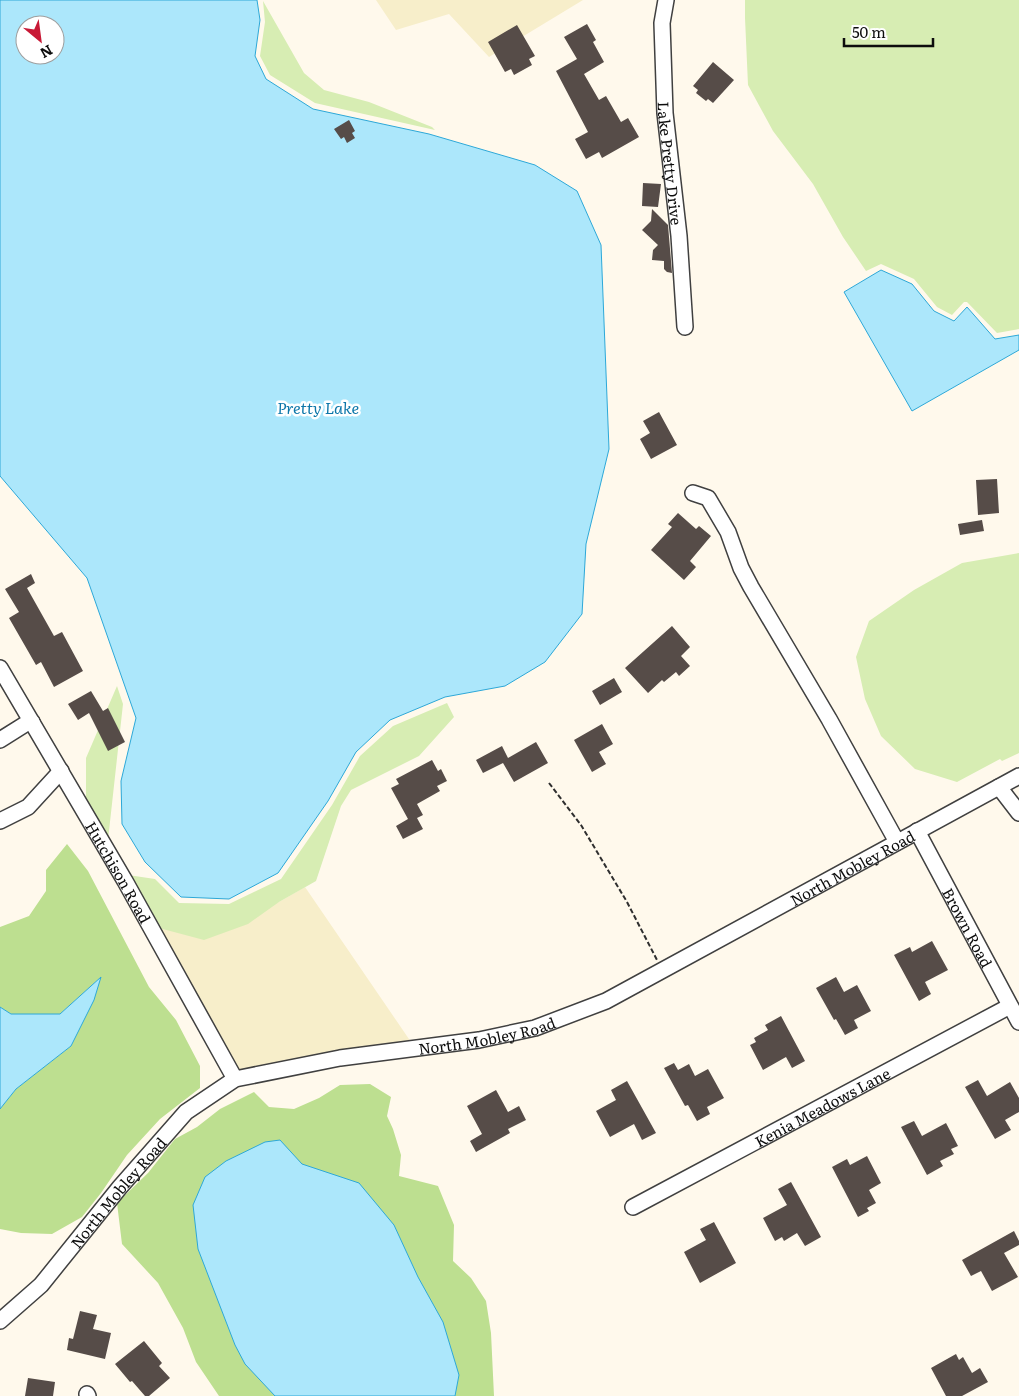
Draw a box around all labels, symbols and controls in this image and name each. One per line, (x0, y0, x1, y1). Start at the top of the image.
north arrow (15, 15, 65, 65)
scale bar (844, 15, 933, 47)
text: 50 m (852, 20, 886, 43)
text: N (37, 41, 57, 64)
street label: Lake Pretty Drive (653, 101, 689, 226)
water label: Pretty Lake (277, 395, 359, 419)
street label: Hutchison Road (81, 816, 158, 927)
street label: North Mobley Road (785, 824, 919, 910)
street label: Brown Road (938, 883, 999, 971)
street label: North Mobley Road (417, 1010, 558, 1059)
street label: Kenia Meadows Lane (750, 1061, 894, 1152)
street label: North Mobley Road (64, 1131, 171, 1253)

